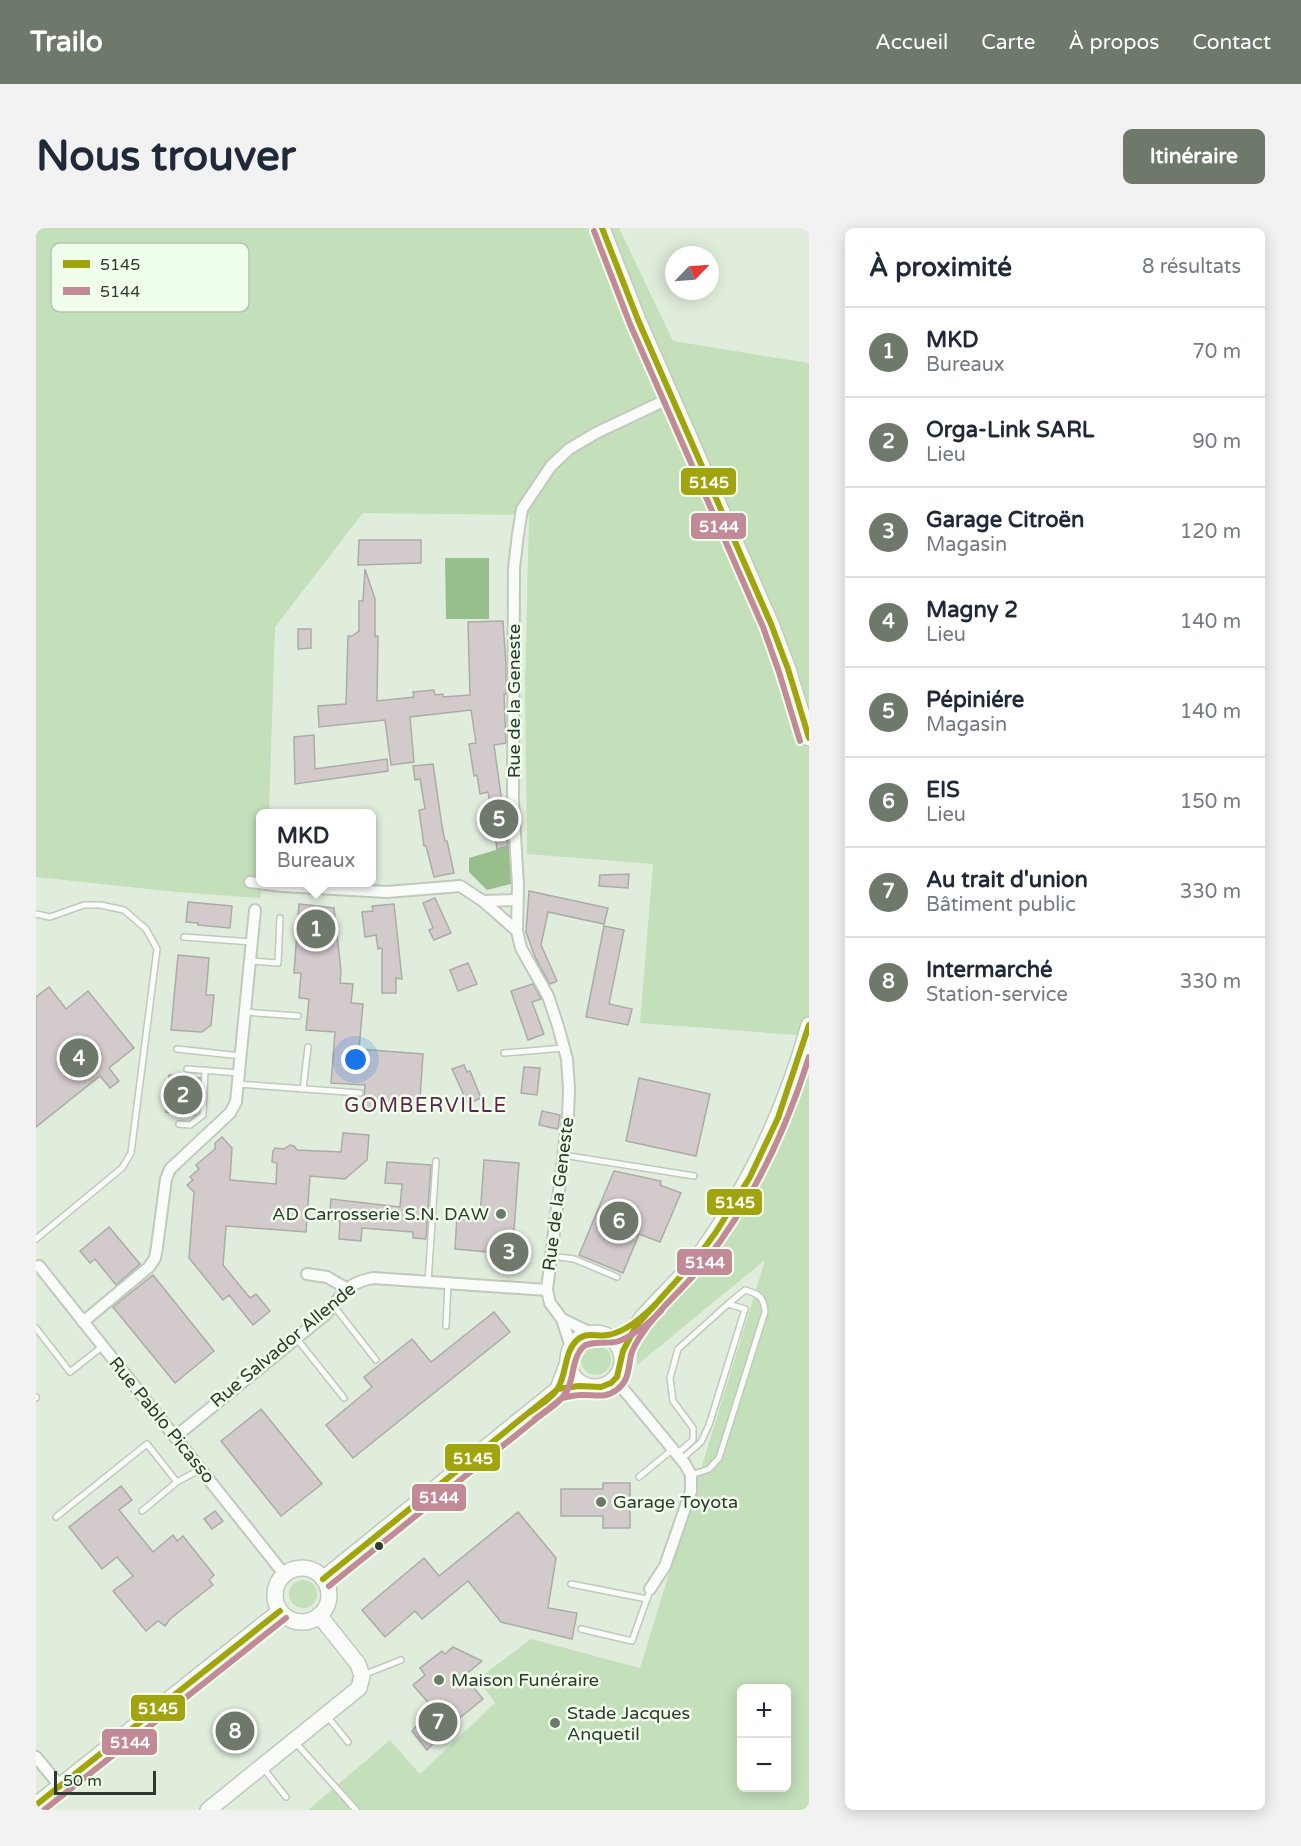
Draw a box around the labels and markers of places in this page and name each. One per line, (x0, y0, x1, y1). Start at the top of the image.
pin: 5 (480, 796, 518, 842)
pin: 1 (296, 906, 336, 952)
pin: 4 (60, 1036, 99, 1080)
pin: 2 (164, 1072, 202, 1118)
pin: 6 (600, 1198, 638, 1244)
place label: AD Carrosserie S.N. DAW (272, 1203, 489, 1225)
marker: AD Carrosserie S.N. DAW (494, 1207, 508, 1221)
pin: 3 (490, 1230, 528, 1274)
place label: Garage Toyota (613, 1491, 738, 1513)
marker: Garage Toyota (594, 1495, 608, 1509)
unlabelled marker (373, 1540, 385, 1552)
place label: Maison Funéraire (451, 1669, 599, 1691)
marker: Maison Funéraire (432, 1673, 446, 1687)
pin: 7 (418, 1700, 458, 1744)
place label: Stade Jacques Anquetil (567, 1702, 690, 1745)
pin: 8 (216, 1708, 254, 1754)
marker: Stade Jacques Anquetil (548, 1716, 562, 1730)

